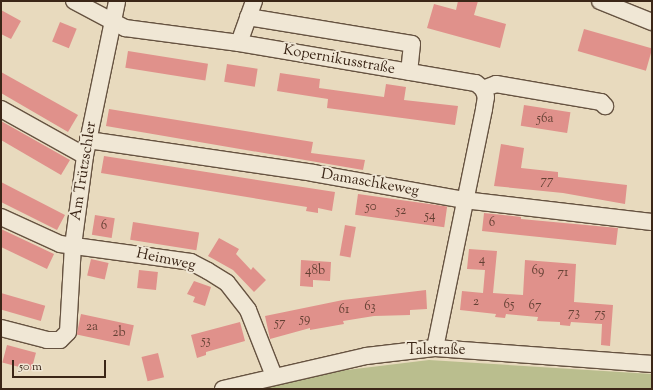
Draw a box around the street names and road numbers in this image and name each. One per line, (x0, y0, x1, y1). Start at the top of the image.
street label: Kopernikusstraße (282, 41, 396, 79)
street label: Am Trützschler (67, 120, 101, 222)
street label: Damaschkeweg (320, 166, 420, 200)
street label: Heimweg (135, 245, 197, 275)
street label: Talstraße (407, 342, 465, 360)

